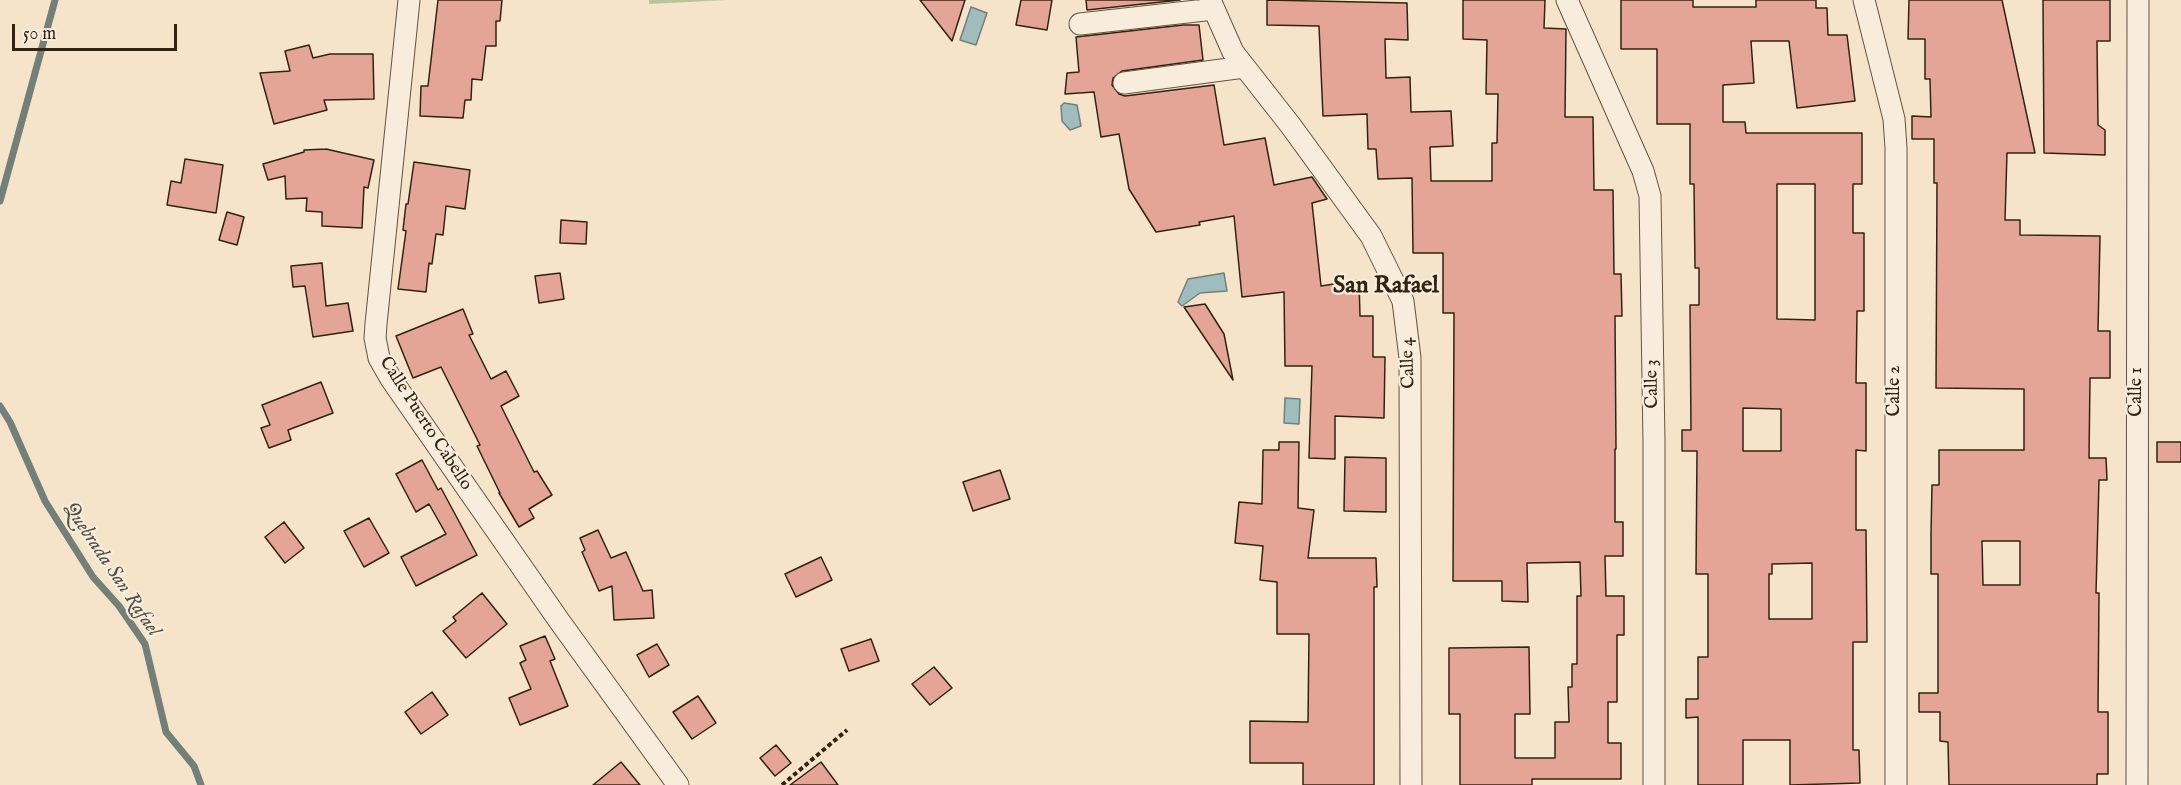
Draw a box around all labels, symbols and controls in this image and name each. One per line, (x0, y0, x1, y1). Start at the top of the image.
scale bar (15, 12, 180, 50)
text: 50 m (23, 23, 56, 46)
district label: San Rafael (1333, 273, 1439, 301)
street label: Calle 4 (1397, 337, 1421, 389)
street label: Calle Puerto Cabello (374, 353, 476, 495)
street label: Calle 3 (1642, 359, 1664, 409)
street label: Calle 2 (1884, 365, 1906, 417)
street label: Calle 1 (2126, 367, 2148, 417)
water label: Quebrada San Rafael (57, 498, 165, 642)

